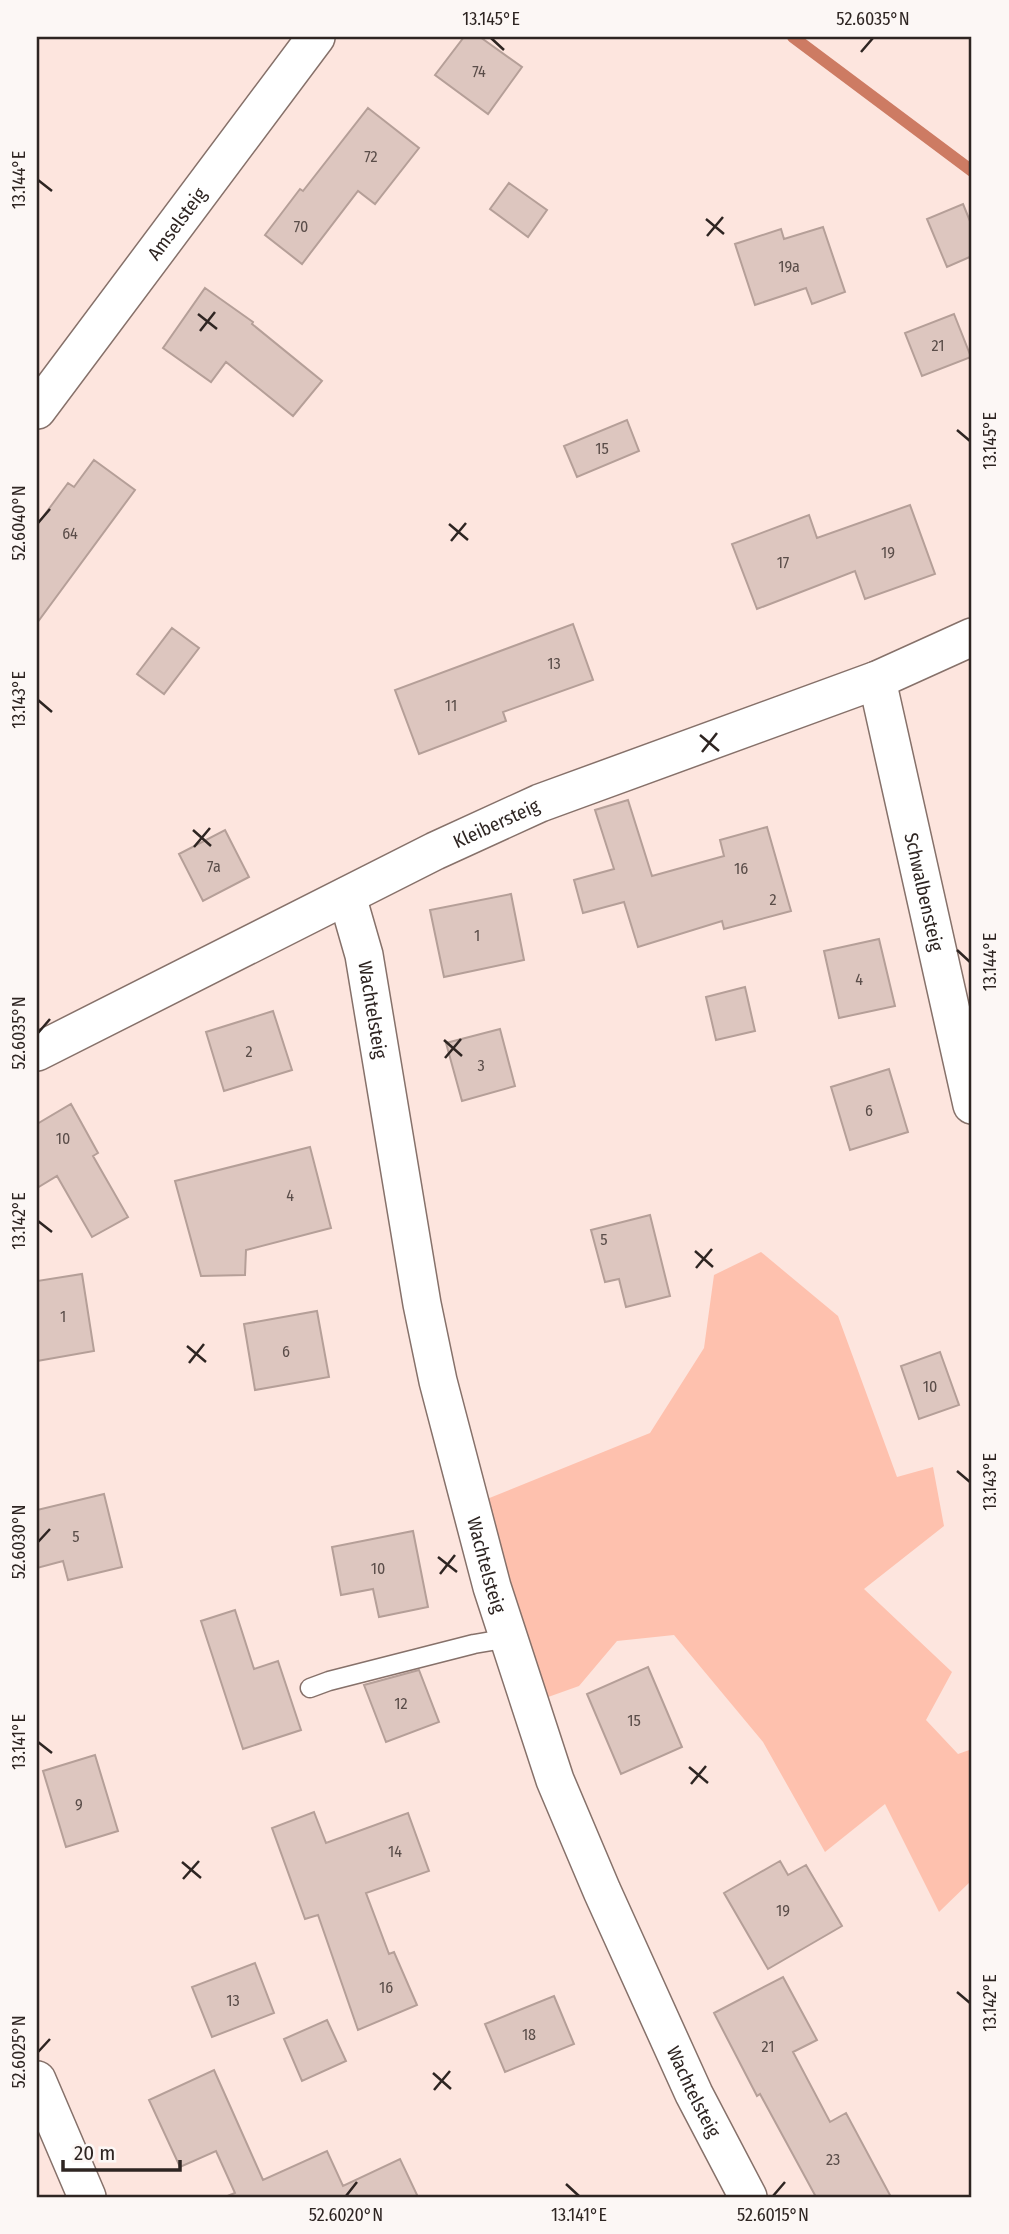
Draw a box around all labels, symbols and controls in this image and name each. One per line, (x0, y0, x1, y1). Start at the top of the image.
text: 13.145°E (462, 8, 520, 30)
text: 52.6035°N (836, 8, 910, 30)
house number: 74 (472, 62, 486, 81)
house number: 72 (364, 147, 378, 166)
text: 13.144°E (8, 151, 30, 209)
street label: Amselsteig (142, 183, 211, 264)
house number: 70 (294, 217, 308, 236)
house number: 19a (778, 257, 800, 276)
house number: 21 (932, 336, 944, 355)
text: 13.145°E (979, 412, 1001, 470)
house number: 15 (595, 439, 609, 458)
text: 52.6040°N (8, 485, 30, 561)
house number: 64 (62, 524, 78, 543)
house number: 19 (881, 543, 895, 562)
house number: 17 (777, 553, 790, 572)
house number: 13 (547, 654, 561, 673)
text: 13.143°E (8, 671, 30, 729)
house number: 11 (445, 696, 457, 715)
street label: Kleibersteig (450, 794, 543, 853)
street label: Schwalbensteig (899, 830, 948, 953)
house number: 7a (207, 857, 221, 876)
house number: 16 (734, 859, 748, 878)
house number: 2 (769, 890, 777, 909)
house number: 1 (474, 926, 480, 945)
text: 13.144°E (979, 933, 1001, 991)
street label: Wachtelsteig (353, 959, 392, 1061)
house number: 4 (855, 970, 863, 989)
text: 52.6035°N (8, 996, 30, 1070)
house number: 2 (245, 1042, 253, 1061)
house number: 3 (477, 1056, 485, 1075)
house number: 6 (865, 1101, 873, 1120)
house number: 10 (56, 1129, 70, 1148)
house number: 4 (286, 1186, 294, 1205)
text: 13.142°E (8, 1192, 30, 1250)
house number: 5 (600, 1230, 608, 1249)
house number: 1 (60, 1307, 66, 1326)
house number: 6 (282, 1342, 290, 1361)
house number: 10 (923, 1377, 937, 1396)
text: 13.143°E (979, 1453, 1001, 1511)
text: 52.6030°N (8, 1505, 30, 1579)
street label: Wachtelsteig (462, 1514, 511, 1616)
house number: 5 (72, 1527, 80, 1546)
house number: 10 (371, 1559, 385, 1578)
house number: 12 (394, 1694, 408, 1713)
house number: 15 (627, 1711, 641, 1730)
text: 13.141°E (8, 1714, 30, 1770)
house number: 9 (75, 1795, 83, 1814)
house number: 14 (388, 1842, 402, 1861)
house number: 19 (776, 1901, 790, 1920)
text: 13.142°E (979, 1974, 1001, 2032)
house number: 16 (379, 1978, 393, 1997)
house number: 13 (226, 1991, 240, 2010)
text: 52.6025°N (8, 2015, 30, 2089)
house number: 18 (522, 2025, 536, 2044)
house number: 21 (762, 2037, 774, 2056)
street label: Wachtelsteig (662, 2042, 726, 2141)
scale bar (63, 2129, 180, 2173)
text: 20 m (74, 2140, 115, 2166)
house number: 23 (826, 2150, 840, 2169)
text: 52.6020°N (309, 2204, 383, 2226)
text: 13.141°E (551, 2204, 607, 2226)
text: 52.6015°N (737, 2204, 809, 2226)

